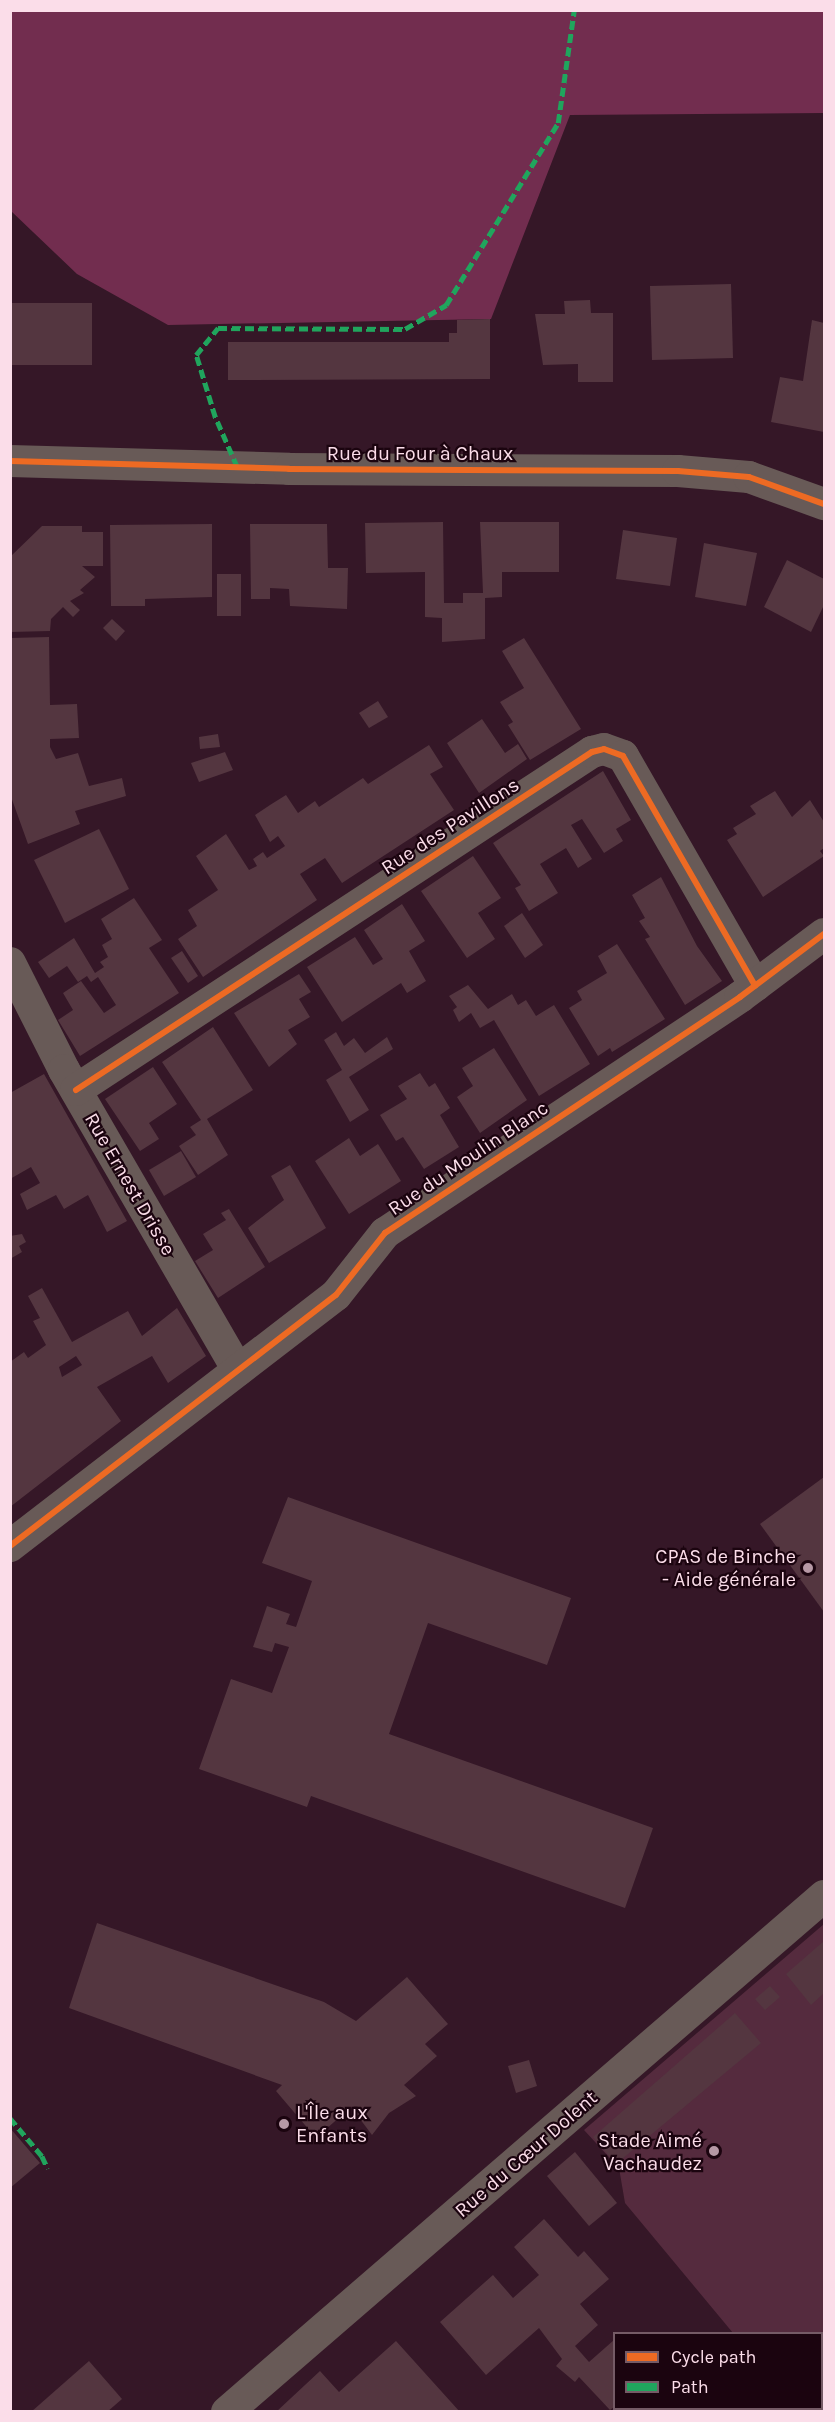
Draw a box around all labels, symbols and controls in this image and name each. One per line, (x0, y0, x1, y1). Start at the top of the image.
street label: Rue du Four à Chaux (327, 441, 513, 465)
street label: Rue des Pavillons (377, 772, 523, 880)
street label: Rue du Moulin Blanc (383, 1096, 553, 1220)
street label: Rue Ernest Drisse (79, 1108, 181, 1260)
place label: CPAS de Binche - Aide générale (655, 1544, 796, 1591)
marker: CPAS de Binche - Aide générale (801, 1561, 815, 1575)
street label: Rue du Cœur Dolent (450, 2086, 602, 2222)
place label: L'Île aux Enfants (296, 2100, 368, 2147)
marker: L'Île aux Enfants (277, 2117, 291, 2131)
place label: Stade Aimé Vachaudez (598, 2128, 702, 2175)
marker: Stade Aimé Vachaudez (707, 2144, 721, 2158)
legend (613, 2332, 823, 2410)
text: Cycle path (671, 2346, 756, 2368)
text: Path (671, 2376, 709, 2398)

